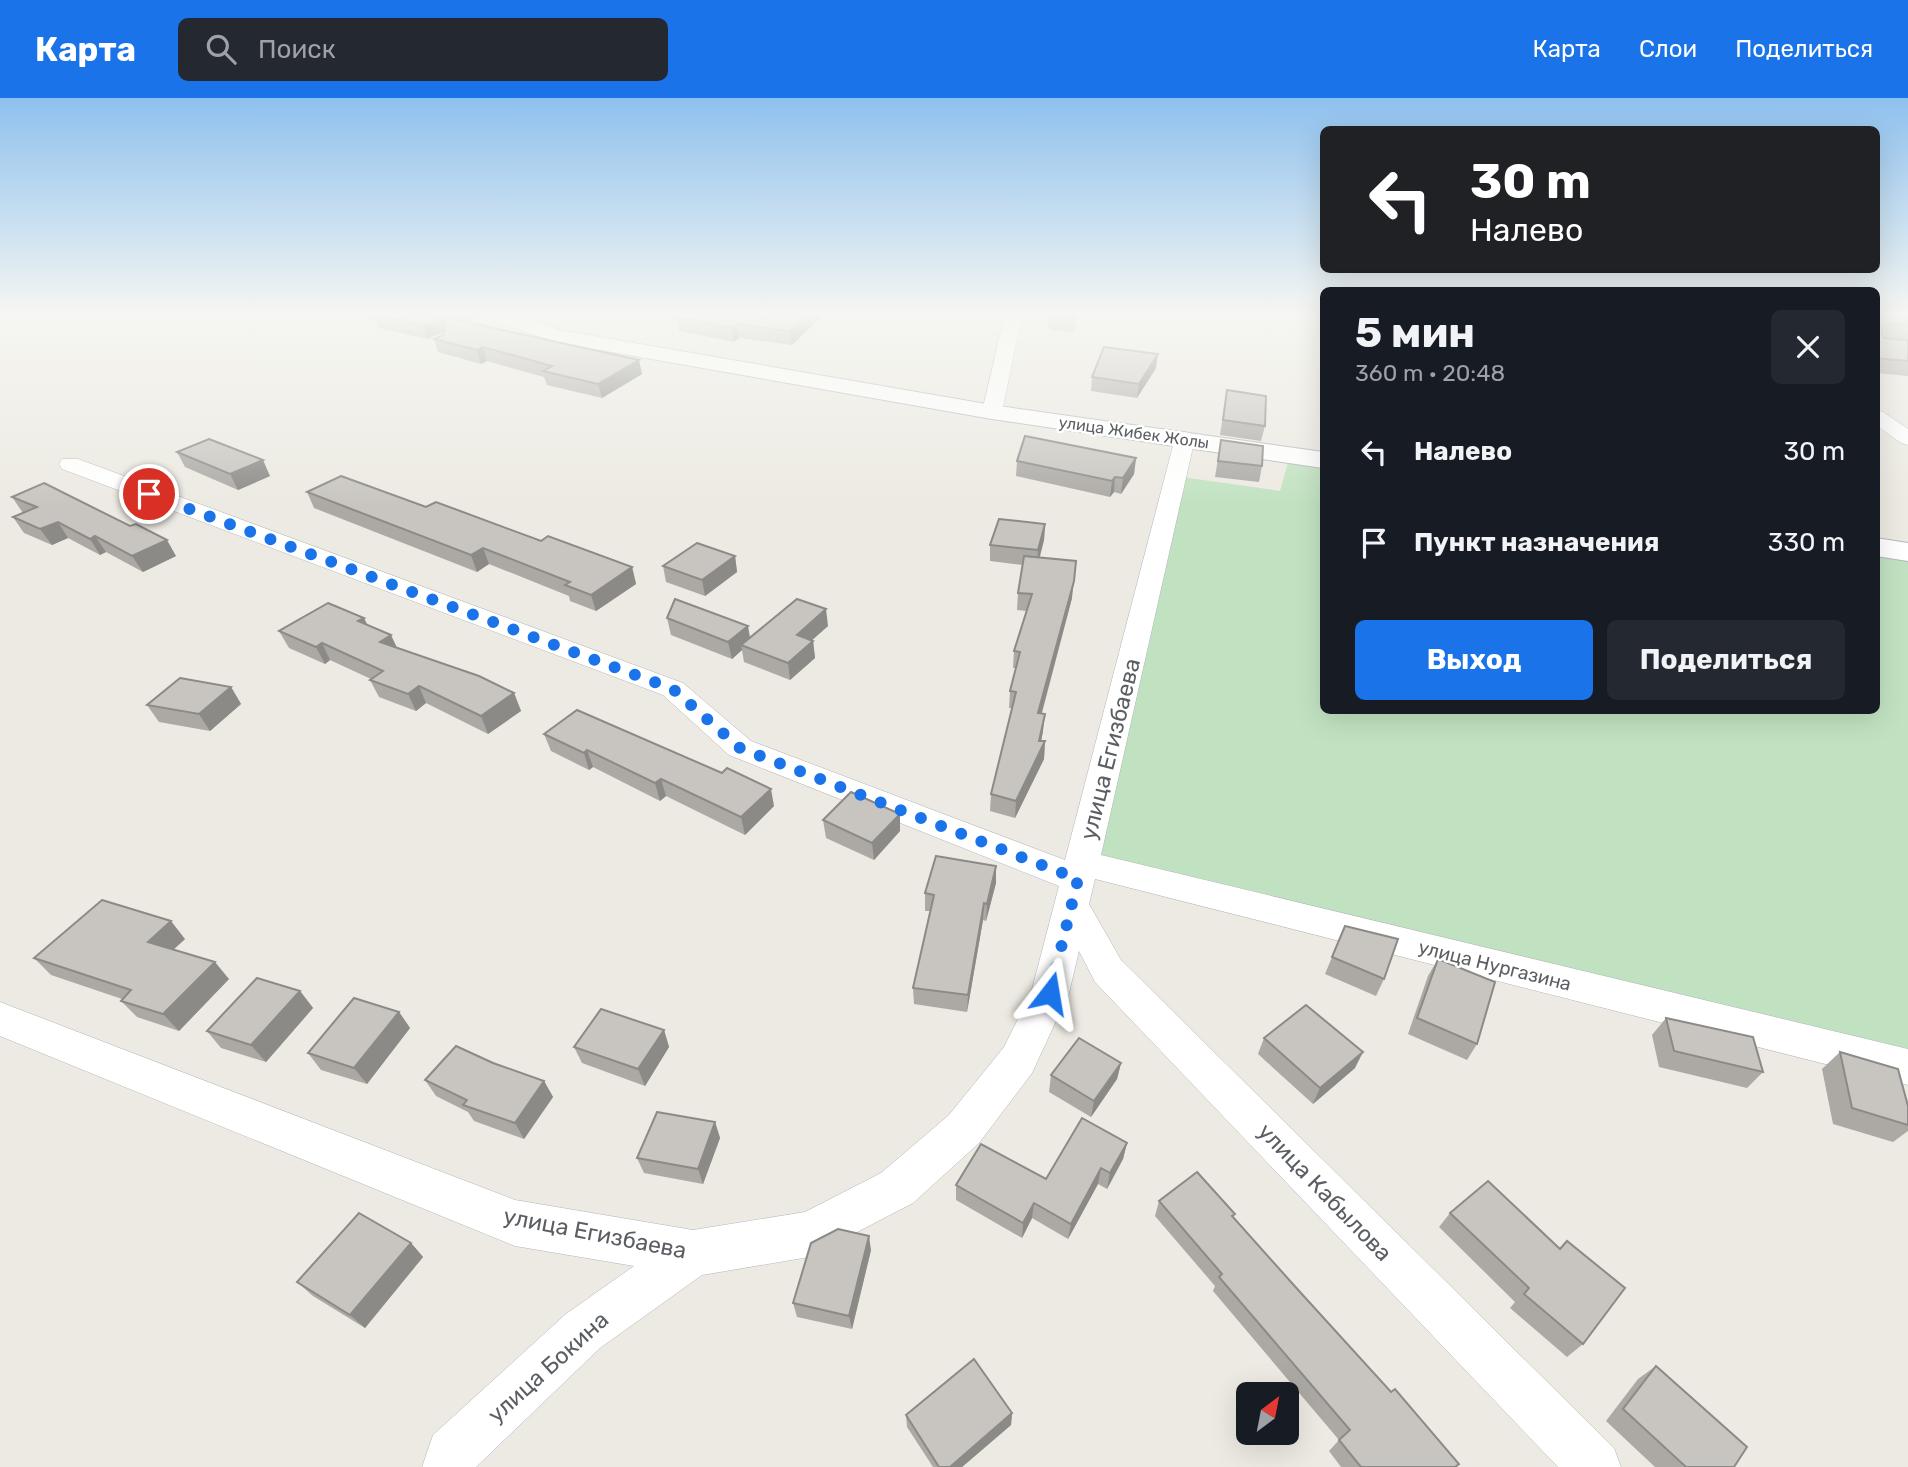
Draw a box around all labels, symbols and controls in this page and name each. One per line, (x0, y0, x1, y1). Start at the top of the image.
search box (178, 18, 668, 81)
text: Карта (35, 30, 136, 69)
icon: search (202, 30, 240, 68)
text: Поиск (258, 34, 336, 65)
text: Карта (1532, 35, 1601, 63)
text: Слои (1639, 35, 1697, 63)
text: Поделиться (1735, 35, 1873, 63)
text: 30 m (1470, 152, 1591, 210)
icon: left (1355, 154, 1446, 245)
text: Налево (1470, 211, 1583, 249)
text: 5 мин (1355, 308, 1475, 358)
button: close (1771, 310, 1845, 384)
text: 360 m · 20:48 (1355, 359, 1505, 387)
street label: улица Жибек Жолы (1057, 413, 1210, 452)
icon: left (1355, 433, 1393, 471)
text: Налево (1414, 436, 1512, 467)
text: 30 m (1783, 436, 1845, 467)
pin (119, 464, 179, 524)
icon: arrive (130, 475, 168, 513)
icon: arrive (1355, 524, 1393, 562)
text: Пункт назначения (1414, 527, 1659, 558)
text: 330 m (1768, 527, 1845, 558)
button: Выход (1355, 620, 1593, 700)
button: Поделиться (1607, 620, 1845, 700)
street label: улица Егизбаева (1074, 655, 1146, 843)
street label: улица Нургазина (1416, 935, 1574, 996)
position arrow (1013, 956, 1087, 1030)
street label: улица Кабылова (1252, 1117, 1398, 1267)
street label: улица Егизбаева (501, 1202, 689, 1264)
street label: улица Бокина (482, 1305, 614, 1429)
north arrow (1236, 1382, 1298, 1446)
map controls (1236, 1382, 1299, 1445)

